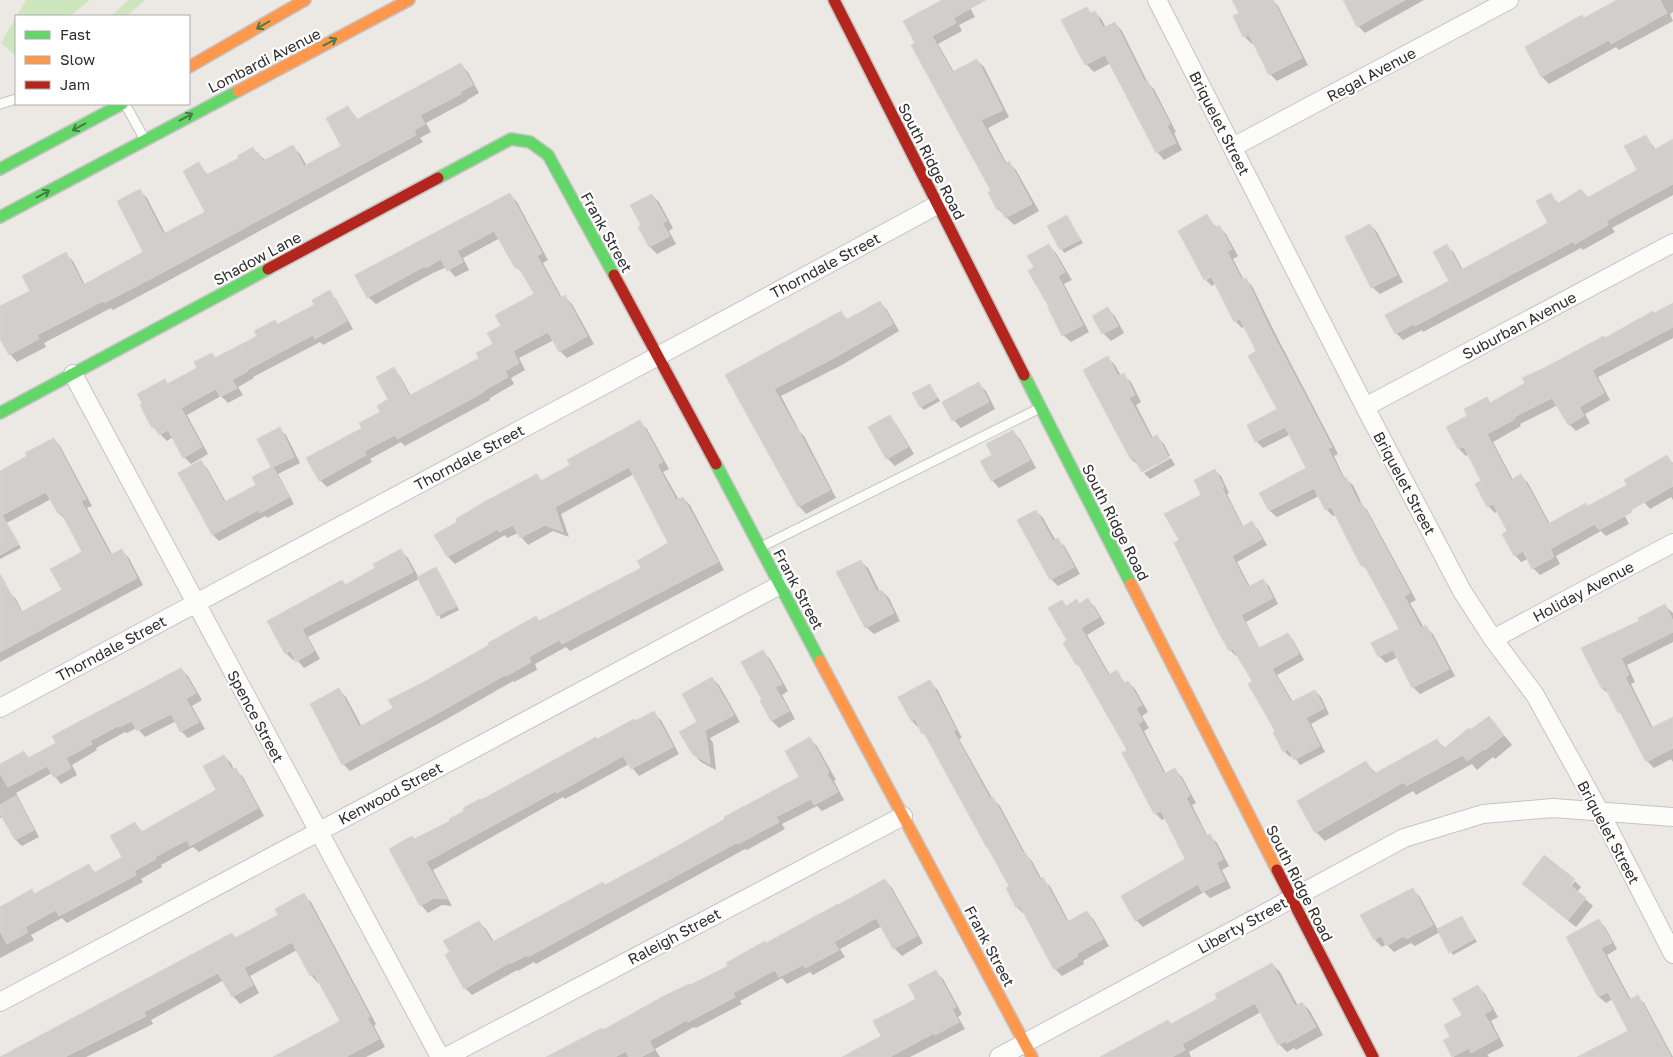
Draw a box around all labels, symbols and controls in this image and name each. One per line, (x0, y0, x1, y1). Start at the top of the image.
legend (15, 15, 190, 105)
one-way arrow (257, 20, 271, 30)
street label: Lombardi Avenue (205, 24, 324, 96)
text: Fast (60, 25, 91, 43)
one-way arrow (323, 37, 338, 47)
street label: Regal Avenue (1324, 43, 1419, 105)
text: Slow (60, 50, 95, 68)
street label: Briquelet Street (1186, 68, 1254, 178)
text: Jam (60, 75, 90, 93)
street label: South Ridge Road (895, 100, 969, 222)
one-way arrow (179, 112, 194, 122)
one-way arrow (72, 123, 87, 132)
one-way arrow (35, 189, 50, 198)
street label: Frank Street (578, 189, 636, 275)
street label: Shadow Lane (210, 227, 304, 289)
street label: Thorndale Street (767, 228, 883, 302)
street label: Suburban Avenue (1459, 287, 1579, 363)
street label: Thorndale Street (411, 420, 527, 494)
street label: Briquelet Street (1370, 428, 1440, 538)
street label: South Ridge Road (1079, 461, 1153, 583)
street label: Frank Street (770, 546, 828, 632)
street label: Holiday Avenue (1529, 557, 1637, 625)
street label: Thorndale Street (53, 611, 169, 685)
street label: Spence Street (224, 667, 288, 765)
street label: Kenwood Street (335, 758, 445, 828)
street label: Briquelet Street (1574, 777, 1644, 887)
street label: South Ridge Road (1263, 822, 1337, 944)
street label: Liberty Street (1194, 893, 1290, 957)
street label: Frank Street (961, 903, 1019, 989)
street label: Raleigh Street (625, 904, 723, 968)

